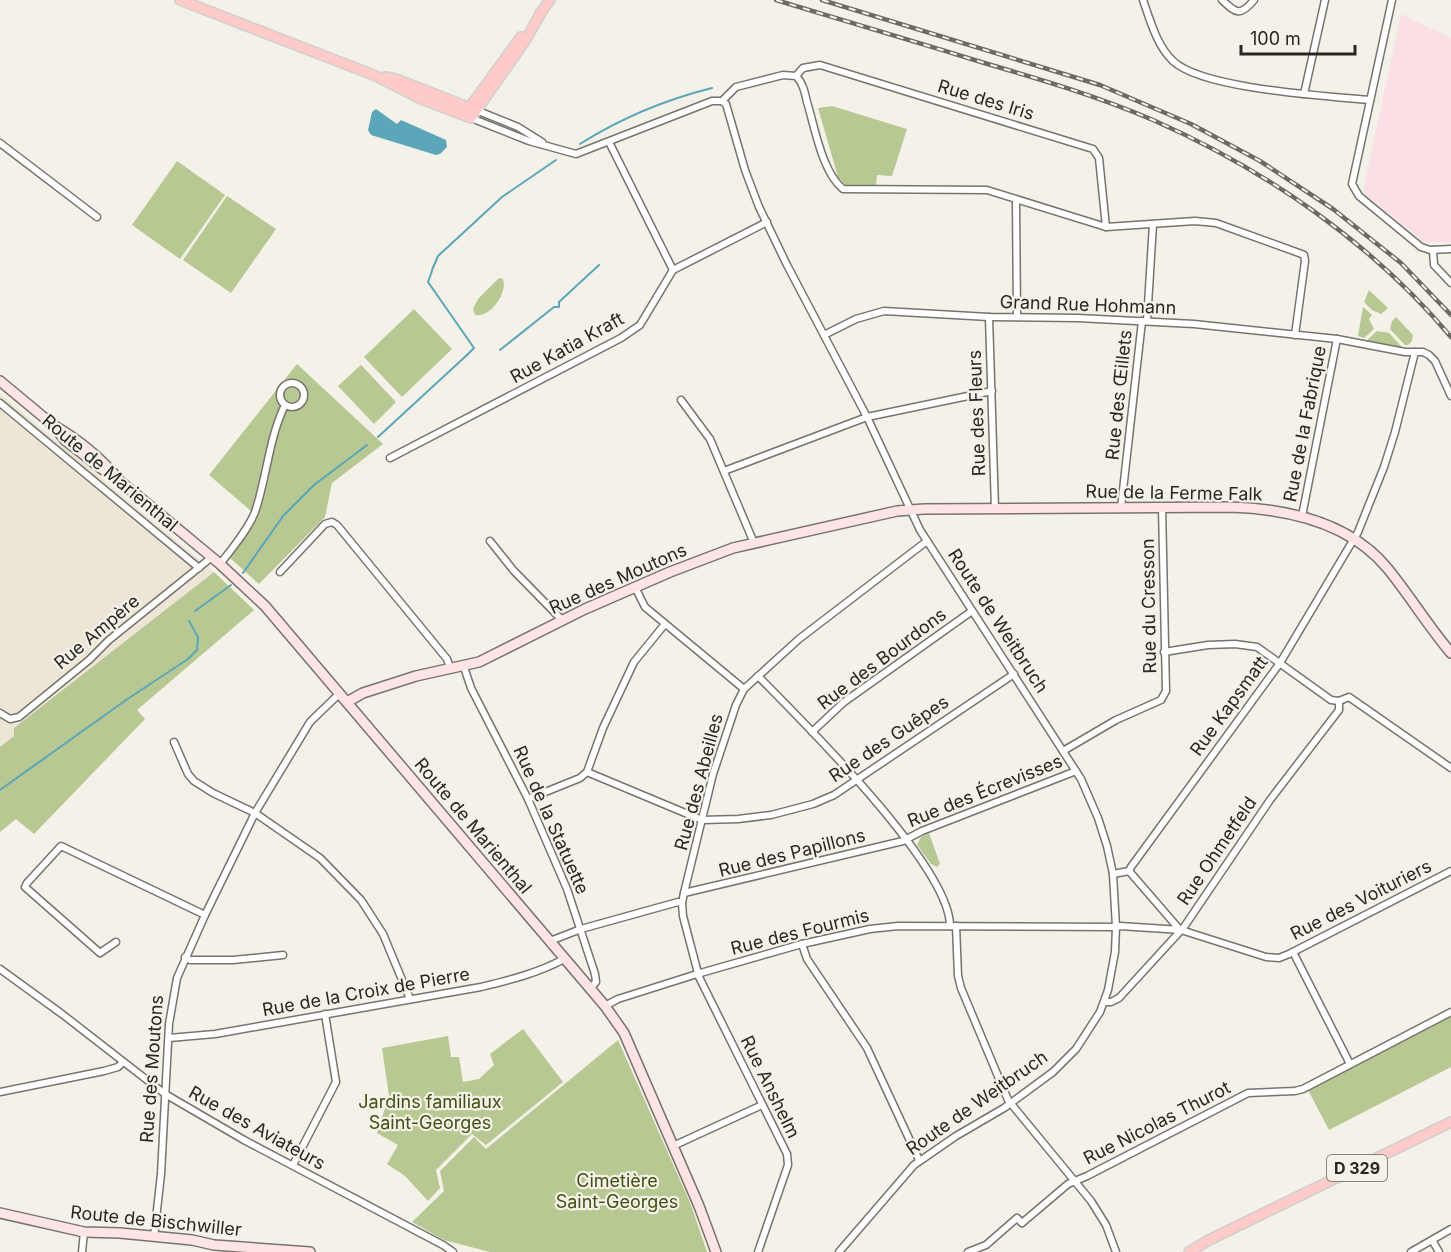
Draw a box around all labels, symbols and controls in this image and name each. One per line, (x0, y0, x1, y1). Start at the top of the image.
scale bar (1241, 18, 1355, 56)
text: 100 m (1250, 28, 1301, 49)
street label: Rue des Iris (935, 75, 1037, 124)
street label: Grand Rue Hohmann (999, 291, 1177, 318)
street label: Rue Katia Kraft (506, 308, 627, 387)
street label: Rue des Œillets (1101, 329, 1136, 461)
street label: Rue de la Fabrique (1279, 344, 1330, 504)
street label: Rue des Fleurs (964, 350, 989, 476)
street label: Route de Marienthal (38, 410, 182, 535)
street label: Rue de la Ferme Falk (1085, 480, 1263, 505)
street label: Rue du Cresson (1137, 538, 1160, 674)
street label: Rue des Moutons (546, 539, 690, 618)
street label: Route de Weitbruch (944, 545, 1053, 697)
street label: Rue Ampère (50, 590, 143, 673)
street label: Rue des Bourdons (813, 603, 950, 714)
street label: Rue Kapsmatt (1185, 652, 1272, 760)
street label: Rue des Guêpes (825, 691, 952, 786)
street label: Rue des Abeilles (670, 711, 727, 853)
street label: Rue de la Statuette (509, 742, 594, 897)
street label: Rue des Écrevisses (904, 749, 1065, 831)
street label: Route de Marienthal (411, 754, 536, 898)
street label: Rue Ohmetfeld (1173, 793, 1260, 909)
street label: Rue des Papillons (716, 824, 867, 881)
street label: Rue des Voituriers (1287, 855, 1435, 944)
street label: Rue des Fourmis (728, 904, 871, 959)
street label: Rue de la Croix de Pierre (260, 963, 471, 1020)
street label: Rue des Moutons (136, 994, 167, 1144)
street label: Rue Anshelm (737, 1032, 804, 1142)
street label: Route de Weitbruch (902, 1046, 1051, 1159)
street label: Rue Nicolas Thurot (1080, 1076, 1234, 1169)
street label: Rue des Aviateurs (185, 1081, 329, 1174)
park label: Jardins familiaux Saint-Georges (358, 1091, 502, 1133)
road number: D 329 (1327, 1155, 1387, 1181)
park label: Cimetière Saint-Georges (556, 1170, 678, 1212)
street label: Route de Bischwiller (69, 1201, 243, 1240)

